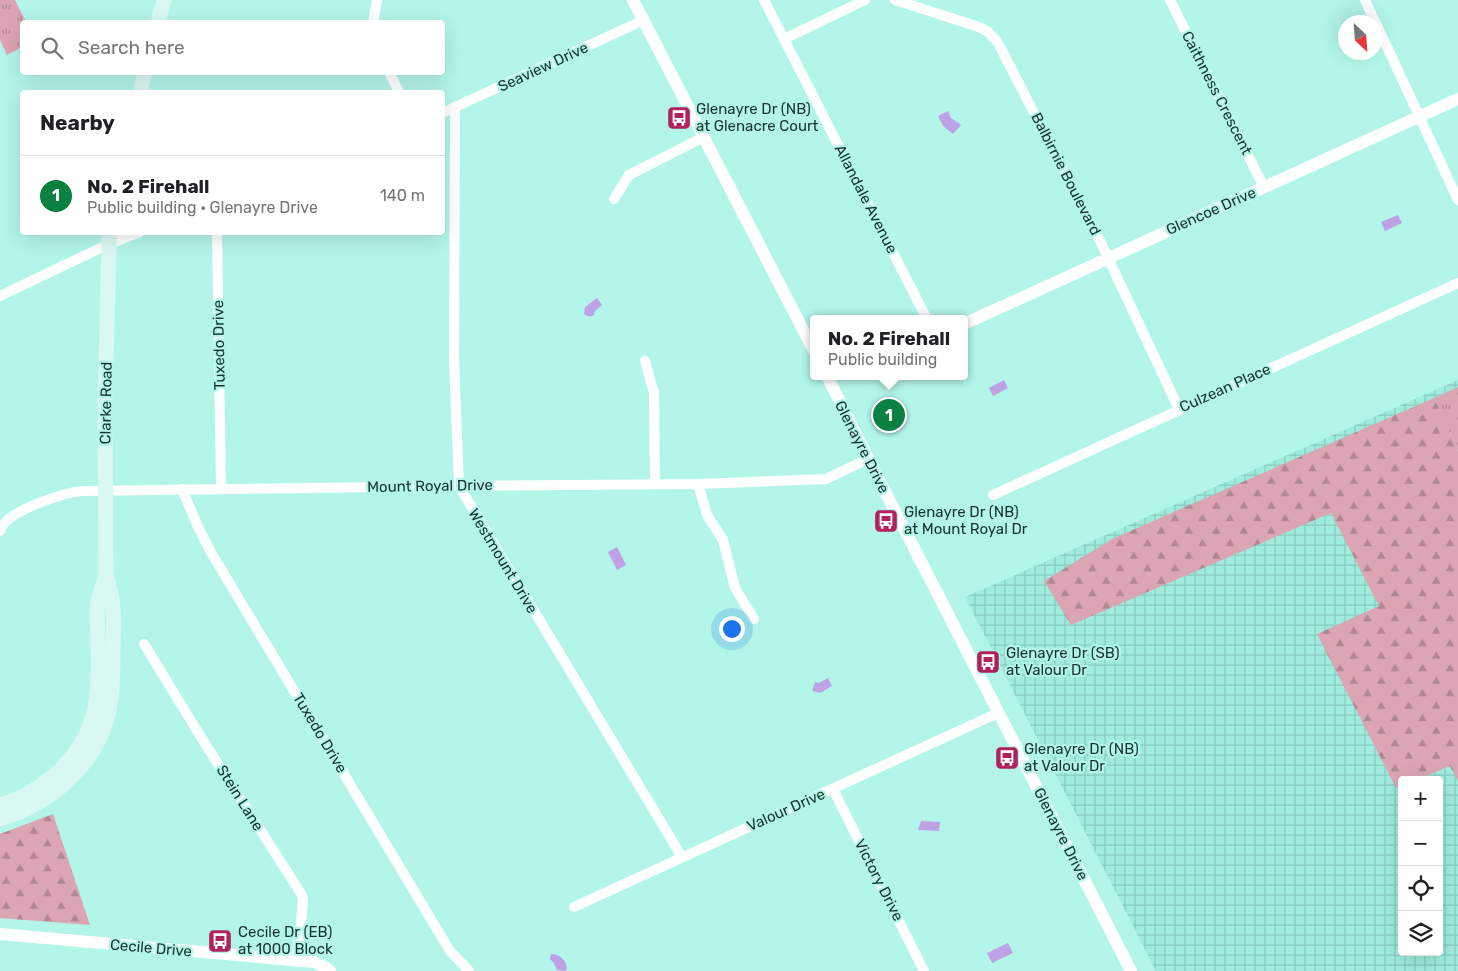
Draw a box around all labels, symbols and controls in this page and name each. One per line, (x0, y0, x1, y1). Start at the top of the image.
north arrow (1338, 15, 1383, 60)
search box (20, 20, 445, 75)
street label: Caithness Crescent (1178, 28, 1256, 158)
icon: search (38, 34, 66, 62)
text: Search here (78, 36, 185, 59)
street label: Seaview Drive (495, 38, 591, 96)
place label: Glenayre Dr (NB) at Glenacre Court (696, 100, 819, 135)
bus stop icon: Glenayre Dr (NB) at Glenacre Court (666, 105, 692, 131)
text: Nearby (40, 110, 115, 135)
street label: Balbirnie Boulevard (1027, 110, 1105, 238)
street label: Allandale Avenue (831, 142, 901, 256)
text: No. 2 Firehall (87, 175, 209, 198)
street label: Glencoe Drive (1163, 183, 1259, 239)
text: 1 (52, 186, 60, 205)
text: 140 m (380, 186, 425, 205)
text: Public building · Glenayre Drive (87, 198, 318, 217)
street label: Tuxedo Drive (209, 300, 229, 390)
popup (810, 315, 968, 380)
text: No. 2 Firehall (828, 327, 950, 350)
text: Public building (828, 350, 937, 369)
street label: Culzean Place (1177, 360, 1273, 416)
street label: Clarke Road (96, 362, 116, 444)
pin: 1 (873, 396, 905, 434)
street label: Glenayre Drive (831, 398, 893, 496)
street label: Mount Royal Drive (367, 476, 493, 496)
place label: Glenayre Dr (NB) at Mount Royal Dr (904, 503, 1028, 538)
street label: Westmount Drive (465, 505, 541, 617)
bus stop icon: Glenayre Dr (NB) at Mount Royal Dr (873, 508, 899, 534)
your location (719, 616, 745, 642)
place label: Glenayre Dr (SB) at Valour Dr (1006, 644, 1120, 679)
bus stop icon: Glenayre Dr (SB) at Valour Dr (975, 649, 1001, 675)
street label: Tuxedo Drive (289, 690, 351, 776)
place label: Glenayre Dr (NB) at Valour Dr (1024, 740, 1139, 775)
bus stop icon: Glenayre Dr (NB) at Valour Dr (994, 745, 1020, 771)
street label: Stein Lane (213, 762, 267, 834)
map controls (1398, 776, 1443, 956)
button: + (1398, 776, 1443, 821)
street label: Valour Drive (744, 785, 828, 835)
street label: Glenayre Drive (1030, 785, 1092, 883)
button: − (1398, 821, 1443, 866)
street label: Victory Drive (851, 836, 907, 924)
button: locate (1398, 866, 1443, 911)
button: layers (1398, 911, 1443, 956)
place label: Cecile Dr (EB) at 1000 Block (238, 923, 333, 958)
bus stop icon: Cecile Dr (EB) at 1000 Block (207, 928, 233, 954)
street label: Cecile Drive (109, 935, 193, 961)

